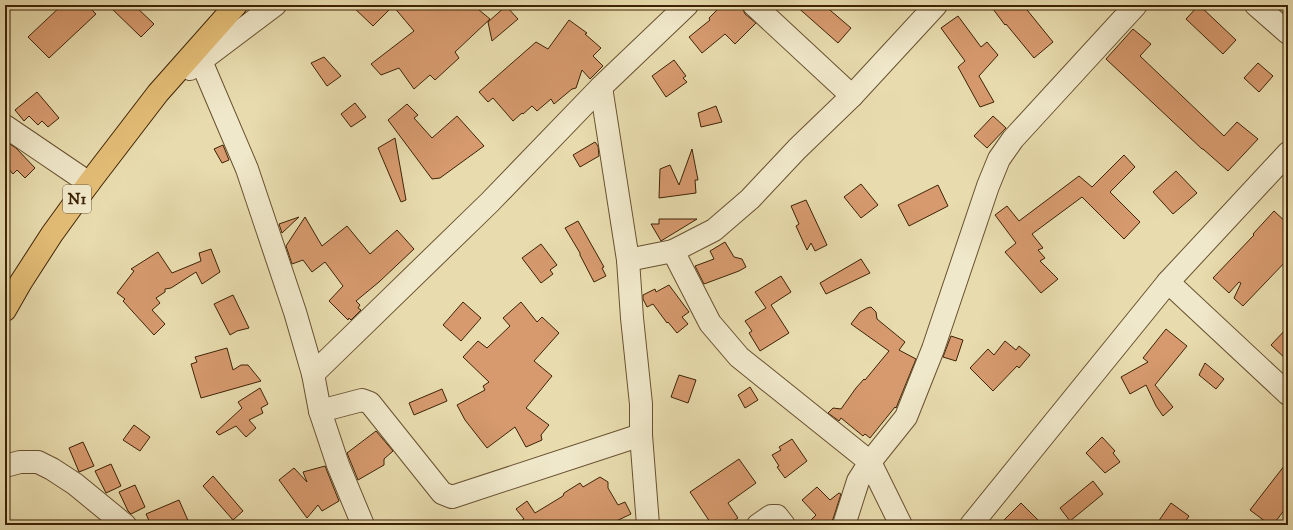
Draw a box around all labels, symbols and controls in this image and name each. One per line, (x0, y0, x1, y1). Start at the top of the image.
road number: N1 (63, 185, 91, 213)

